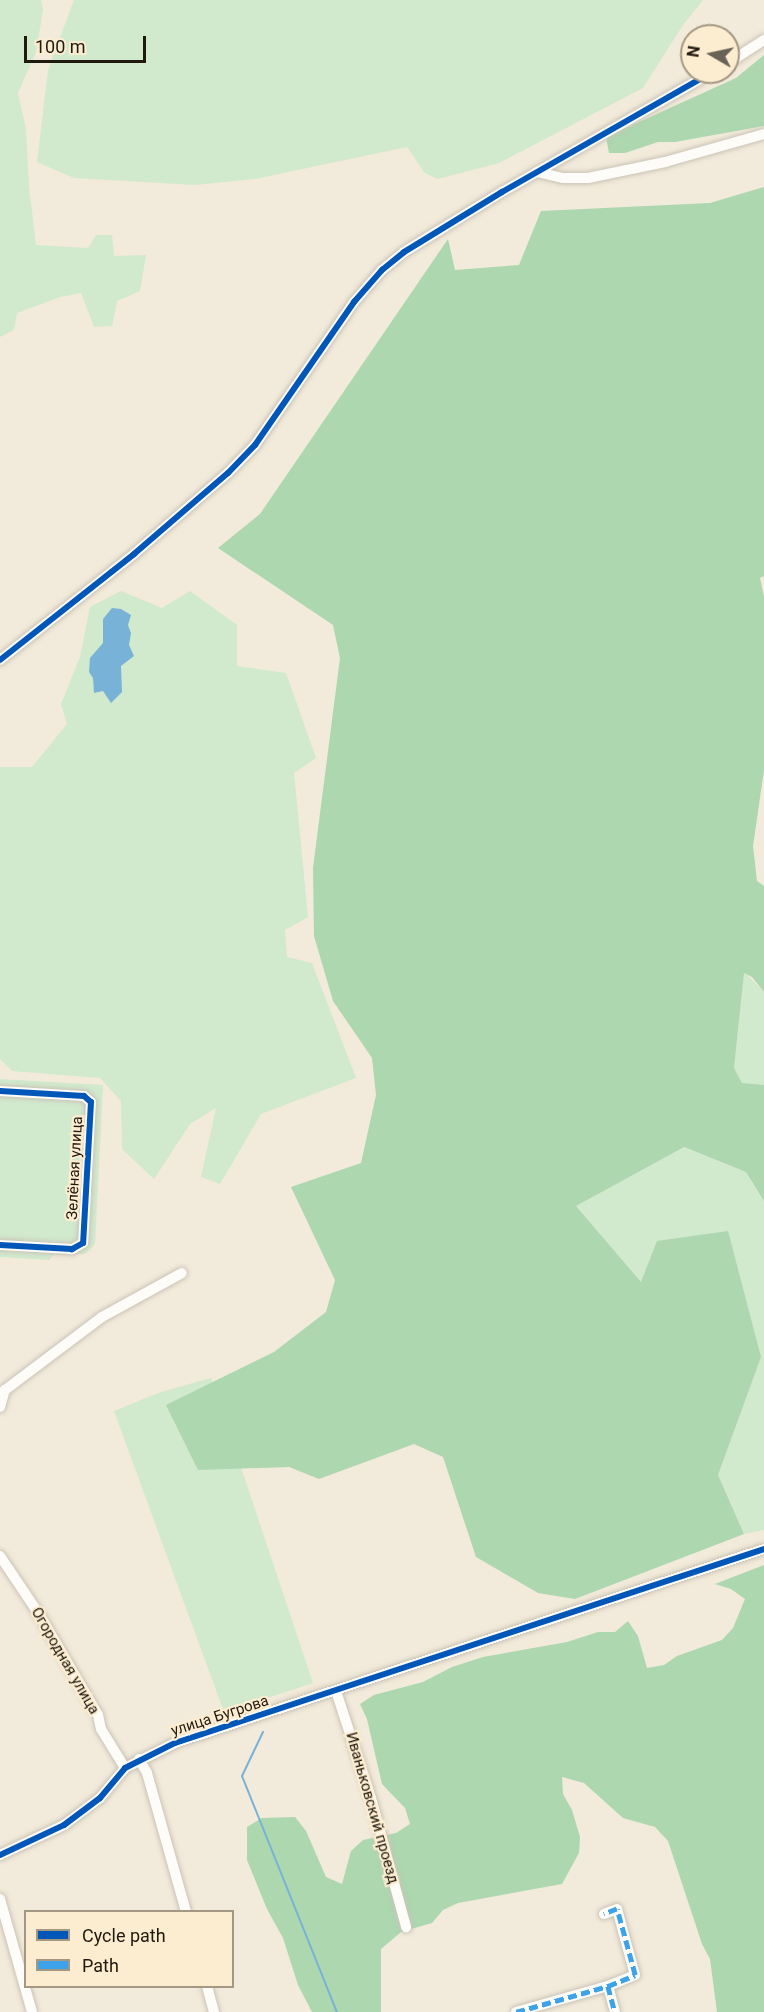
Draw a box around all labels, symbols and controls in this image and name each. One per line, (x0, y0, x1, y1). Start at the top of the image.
scale bar (27, 24, 148, 62)
north arrow (680, 24, 740, 84)
text: 100 m (35, 36, 86, 57)
text: N (683, 44, 704, 58)
street label: Зелёная улица (63, 1116, 87, 1220)
street label: Огородная улица (27, 1604, 103, 1718)
street label: улица Бугрова (169, 1692, 271, 1740)
street label: Иваньковский проезд (342, 1730, 402, 1886)
legend (24, 1910, 234, 1988)
text: Cycle path (82, 1925, 166, 1946)
text: Path (82, 1955, 119, 1976)

